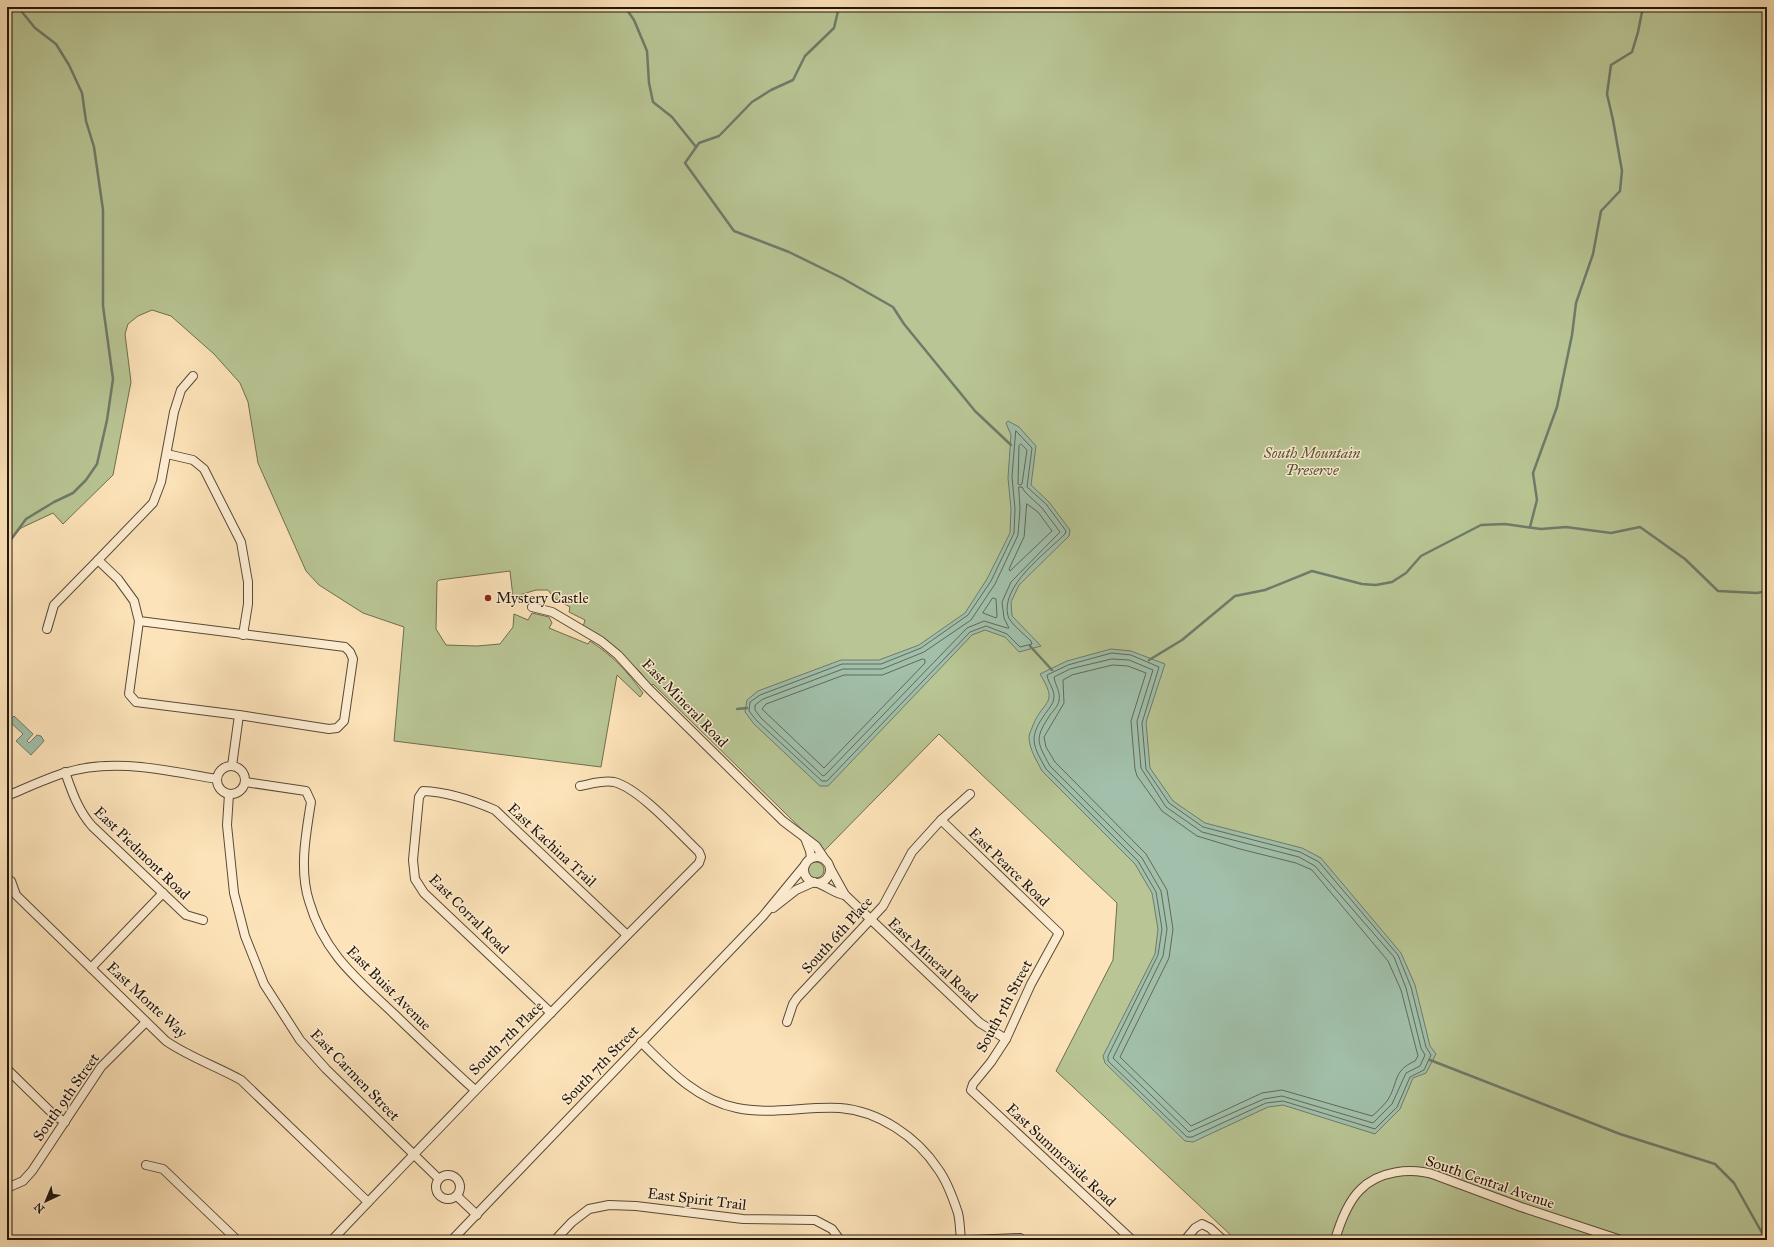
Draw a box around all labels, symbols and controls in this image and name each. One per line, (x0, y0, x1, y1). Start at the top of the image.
park label: South Mountain Preserve (1263, 444, 1361, 479)
place label: Mystery Castle (496, 589, 589, 607)
marker: Mystery Castle (483, 593, 493, 603)
street label: East Mineral Road (638, 655, 732, 751)
street label: East Kachina Trail (504, 799, 601, 891)
street label: East Piedmont Road (90, 803, 194, 904)
street label: East Pearce Road (965, 824, 1053, 910)
street label: East Corral Road (425, 870, 513, 958)
street label: South 6th Place (798, 893, 876, 977)
street label: East Mineral Road (884, 914, 982, 1007)
street label: East Buist Avenue (343, 942, 435, 1034)
street label: South 5th Street (972, 956, 1036, 1055)
street label: East Monte Way (103, 958, 192, 1043)
street label: South 7th Place (465, 997, 547, 1079)
street label: South 7th Street (558, 1021, 643, 1108)
street label: East Carmen Street (307, 1025, 404, 1125)
street label: South 9th Street (29, 1049, 103, 1145)
street label: East Summerside Road (1002, 1100, 1120, 1211)
street label: South Central Avenue (1423, 1151, 1557, 1213)
north arrow (26, 1181, 66, 1221)
street label: East Spirit Trail (646, 1184, 748, 1214)
text: N (31, 1199, 47, 1216)

